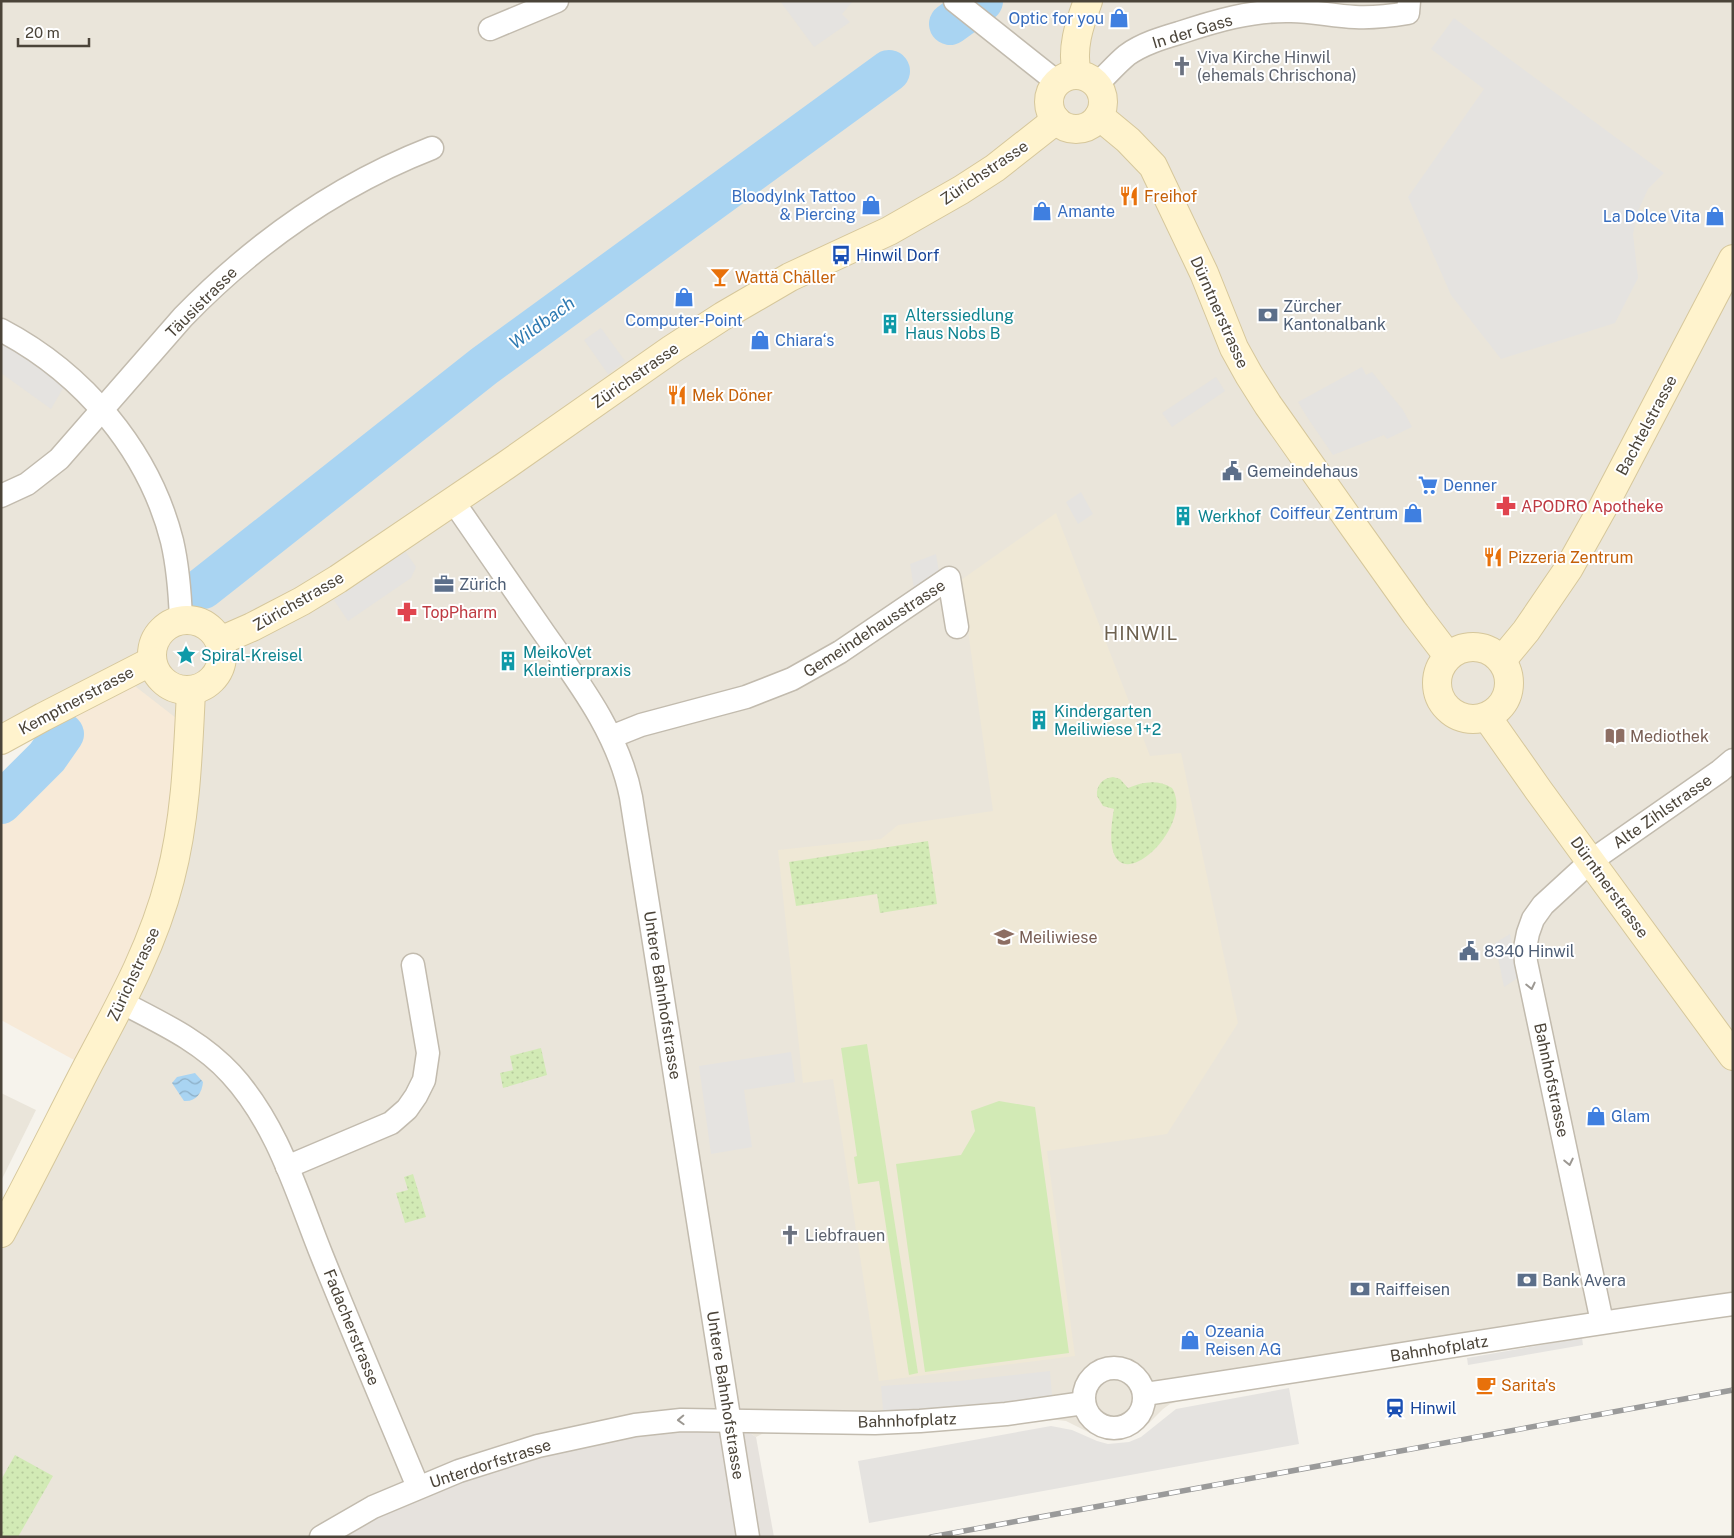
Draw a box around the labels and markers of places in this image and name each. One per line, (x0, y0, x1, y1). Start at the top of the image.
shop icon: Optic for you (1108, 7, 1130, 29)
place label: Optic for you (1009, 9, 1104, 28)
place label: Viva Kirche Hinwil (ehemals Chrischona) (1197, 48, 1357, 85)
church icon: Viva Kirche Hinwil (ehemals Chrischona) (1171, 55, 1193, 77)
restaurant icon: Freihof (1118, 185, 1140, 207)
place label: BloodyInk Tattoo & Piercing (731, 187, 856, 224)
place label: Freihof (1144, 187, 1197, 206)
shop icon: BloodyInk Tattoo & Piercing (860, 194, 882, 216)
shop icon: Amante (1031, 200, 1053, 222)
place label: Amante (1057, 202, 1115, 221)
shop icon: La Dolce Vita (1704, 205, 1726, 227)
place label: La Dolce Vita (1603, 207, 1700, 226)
bus stop icon: Hinwil Dorf (830, 244, 852, 266)
place label: Hinwil Dorf (856, 246, 939, 265)
bar icon: Wattä Chäller (709, 266, 731, 288)
place label: Wattä Chäller (735, 268, 836, 287)
shop icon: Computer-Point (673, 286, 695, 308)
place label: Zürcher Kantonalbank (1283, 297, 1386, 334)
bank icon: Zürcher Kantonalbank (1257, 304, 1279, 326)
place label: Alterssiedlung Haus Nobs B (905, 306, 1014, 343)
place label: Computer-Point (625, 311, 743, 330)
building icon: Alterssiedlung Haus Nobs B (879, 313, 901, 335)
shop icon: Chiara‘s (749, 329, 771, 351)
place label: Chiara‘s (775, 331, 834, 350)
restaurant icon: Mek Döner (666, 384, 688, 406)
place label: Mek Döner (692, 386, 773, 405)
public building icon: Gemeindehaus (1221, 460, 1243, 482)
place label: Gemeindehaus (1247, 462, 1358, 481)
supermarket icon: Denner (1417, 474, 1439, 496)
place label: Denner (1443, 476, 1497, 495)
pharmacy icon: APODRO Apotheke (1495, 495, 1517, 517)
place label: APODRO Apotheke (1521, 497, 1663, 516)
shop icon: Coiffeur Zentrum (1402, 502, 1424, 524)
place label: Coiffeur Zentrum (1270, 504, 1398, 523)
building icon: Werkhof (1172, 505, 1194, 527)
place label: Werkhof (1198, 507, 1261, 526)
restaurant icon: Pizzeria Zentrum (1482, 546, 1504, 568)
place label: Pizzeria Zentrum (1508, 548, 1633, 567)
office icon: Zürich (433, 573, 455, 595)
place label: Zürich (459, 575, 507, 594)
pharmacy icon: TopPharm (396, 601, 418, 623)
place label: TopPharm (422, 603, 497, 622)
place label: MeikoVet Kleintierpraxis (523, 643, 631, 680)
place icon: Spiral-Kreisel (175, 644, 197, 666)
place label: Spiral-Kreisel (201, 646, 303, 665)
building icon: MeikoVet Kleintierpraxis (497, 650, 519, 672)
place label: Kindergarten Meiliwiese 1+2 (1054, 702, 1161, 739)
building icon: Kindergarten Meiliwiese 1+2 (1028, 709, 1050, 731)
library icon: Mediothek (1604, 725, 1626, 747)
place label: Mediothek (1630, 727, 1709, 746)
school or university icon: Meiliwiese (993, 926, 1015, 948)
place label: Meiliwiese (1019, 928, 1098, 947)
public building icon: 8340 Hinwil (1458, 940, 1480, 962)
place label: 8340 Hinwil (1484, 942, 1575, 961)
shop icon: Glam (1585, 1105, 1607, 1127)
place label: Glam (1611, 1107, 1650, 1126)
church icon: Liebfrauen (779, 1224, 801, 1246)
place label: Liebfrauen (805, 1226, 885, 1245)
bank icon: Bank Avera (1516, 1269, 1538, 1291)
place label: Bank Avera (1542, 1271, 1626, 1290)
bank icon: Raiffeisen (1349, 1278, 1371, 1300)
place label: Raiffeisen (1375, 1280, 1450, 1299)
place label: Ozeania Reisen AG (1205, 1322, 1281, 1359)
shop icon: Ozeania Reisen AG (1179, 1329, 1201, 1351)
cafe icon: Sarita's (1475, 1374, 1497, 1396)
place label: Sarita's (1501, 1376, 1556, 1395)
station icon: Hinwil (1384, 1397, 1406, 1419)
place label: Hinwil (1410, 1399, 1457, 1418)

